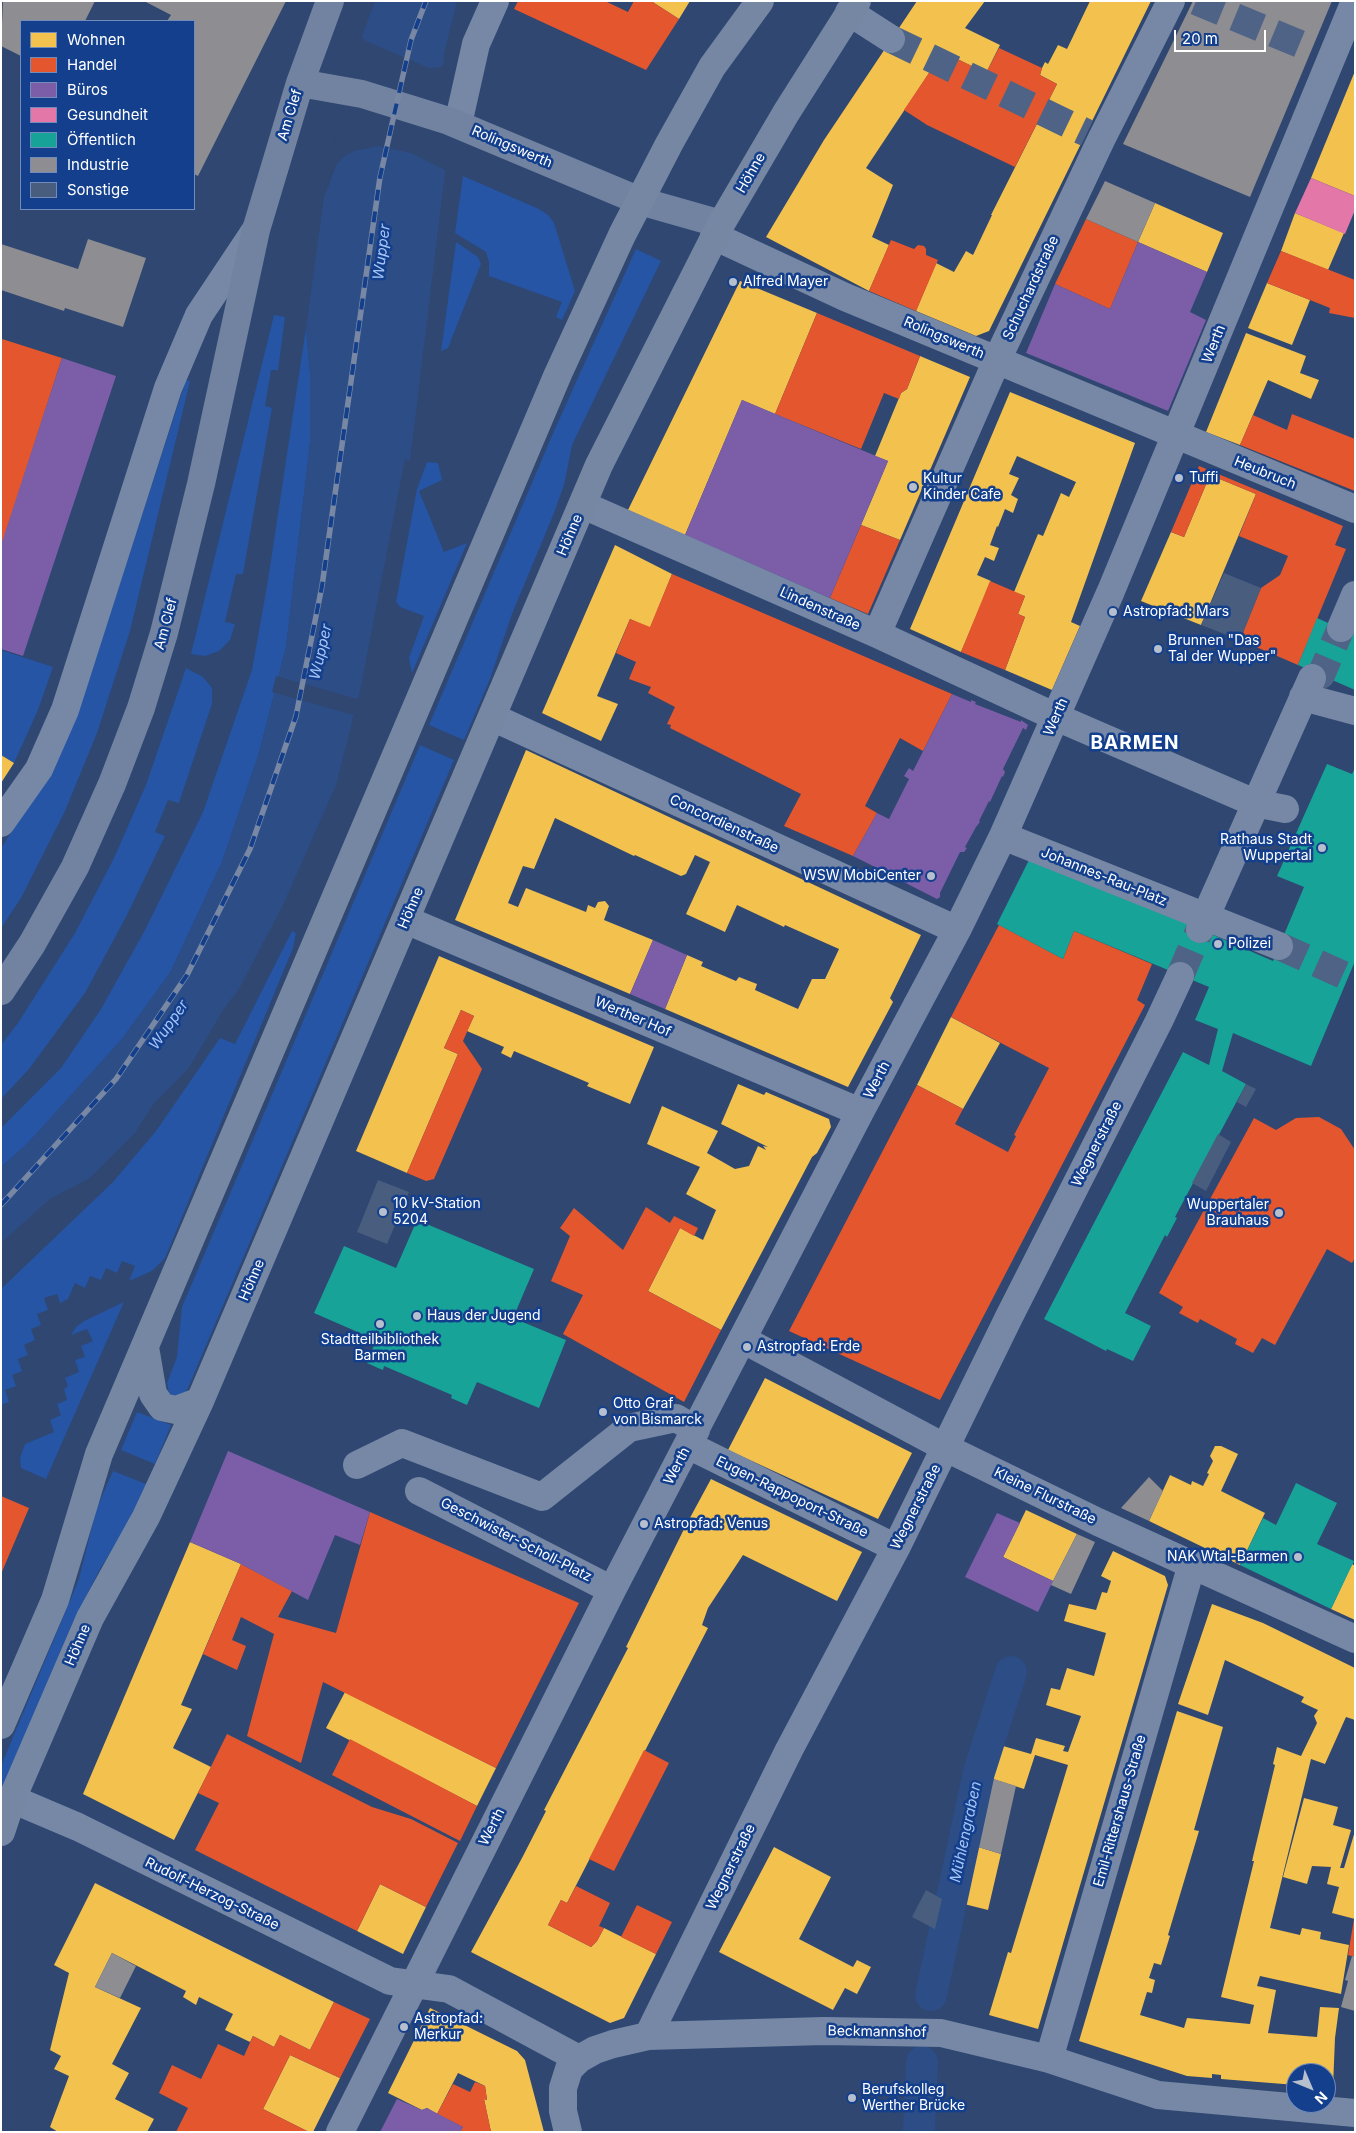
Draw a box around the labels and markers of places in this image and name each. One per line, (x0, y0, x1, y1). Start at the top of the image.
place label: Alfred Mayer (743, 274, 828, 290)
marker: Alfred Mayer (727, 276, 739, 288)
place label: Tuffi (1189, 470, 1218, 486)
place label: Kultur Kinder Cafe (923, 471, 1001, 504)
marker: Tuffi (1173, 472, 1185, 484)
marker: Kultur Kinder Cafe (907, 481, 919, 493)
place label: Astropfad: Mars (1123, 604, 1229, 620)
marker: Astropfad: Mars (1107, 606, 1119, 618)
place label: Brunnen "Das Tal der Wupper" (1168, 633, 1276, 666)
marker: Brunnen "Das Tal der Wupper" (1152, 643, 1164, 655)
place label: Rathaus Stadt Wuppertal (1220, 832, 1312, 864)
marker: Rathaus Stadt Wuppertal (1316, 842, 1328, 854)
place label: WSW MobiCenter (803, 868, 921, 884)
marker: WSW MobiCenter (925, 870, 937, 882)
place label: Polizei (1228, 936, 1271, 952)
marker: Polizei (1212, 938, 1224, 950)
place label: 10 kV-Station 5204 (393, 1196, 481, 1228)
place label: Wuppertaler Brauhaus (1187, 1197, 1269, 1230)
marker: 10 kV-Station 5204 (377, 1206, 389, 1218)
marker: Wuppertaler Brauhaus (1273, 1207, 1285, 1219)
place label: Haus der Jugend (427, 1308, 541, 1324)
marker: Haus der Jugend (411, 1310, 423, 1322)
marker: Stadtteilbibliothek Barmen (374, 1318, 386, 1330)
place label: Stadtteilbibliothek Barmen (321, 1332, 439, 1364)
place label: Astropfad: Erde (757, 1339, 860, 1355)
marker: Astropfad: Erde (741, 1341, 753, 1353)
place label: Otto Graf von Bismarck (613, 1396, 702, 1428)
marker: Otto Graf von Bismarck (597, 1406, 609, 1418)
place label: Astropfad: Venus (654, 1516, 768, 1532)
marker: Astropfad: Venus (638, 1518, 650, 1530)
place label: NAK Wtal-Barmen (1167, 1549, 1288, 1565)
marker: NAK Wtal-Barmen (1292, 1551, 1304, 1563)
place label: Astropfad: Merkur (414, 2011, 483, 2044)
marker: Astropfad: Merkur (398, 2021, 410, 2033)
place label: Berufskolleg Werther Brücke (862, 2082, 965, 2114)
marker: Berufskolleg Werther Brücke (846, 2092, 858, 2104)

